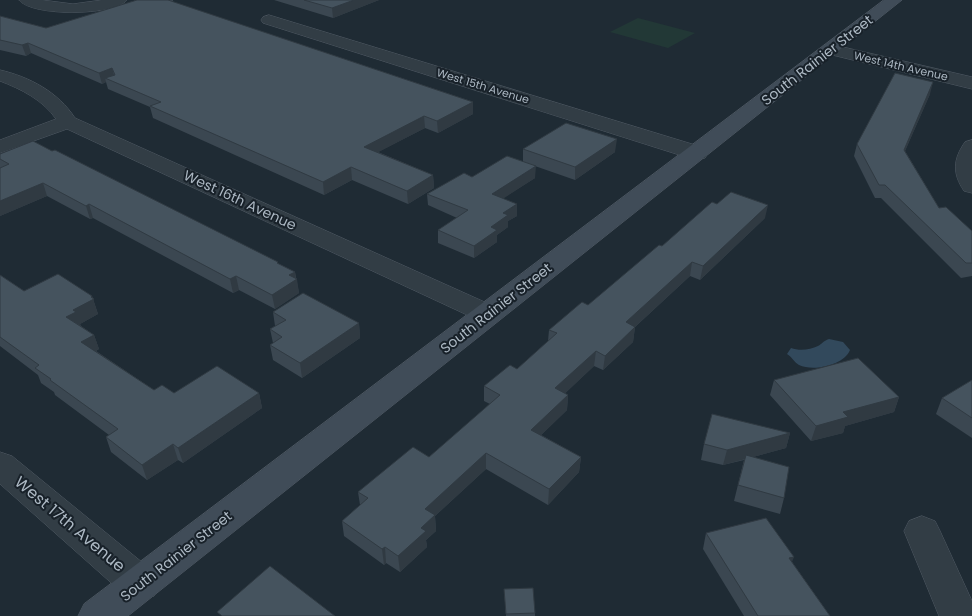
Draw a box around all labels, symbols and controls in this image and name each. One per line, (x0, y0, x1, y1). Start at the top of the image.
street label: South Rainier Street (757, 10, 877, 110)
street label: West 14th Avenue (852, 47, 950, 85)
street label: West 15th Avenue (435, 64, 531, 108)
street label: West 16th Avenue (180, 165, 300, 235)
street label: South Rainier Street (436, 258, 556, 358)
street label: West 17th Avenue (10, 471, 130, 577)
street label: South Rainier Street (116, 506, 236, 606)

